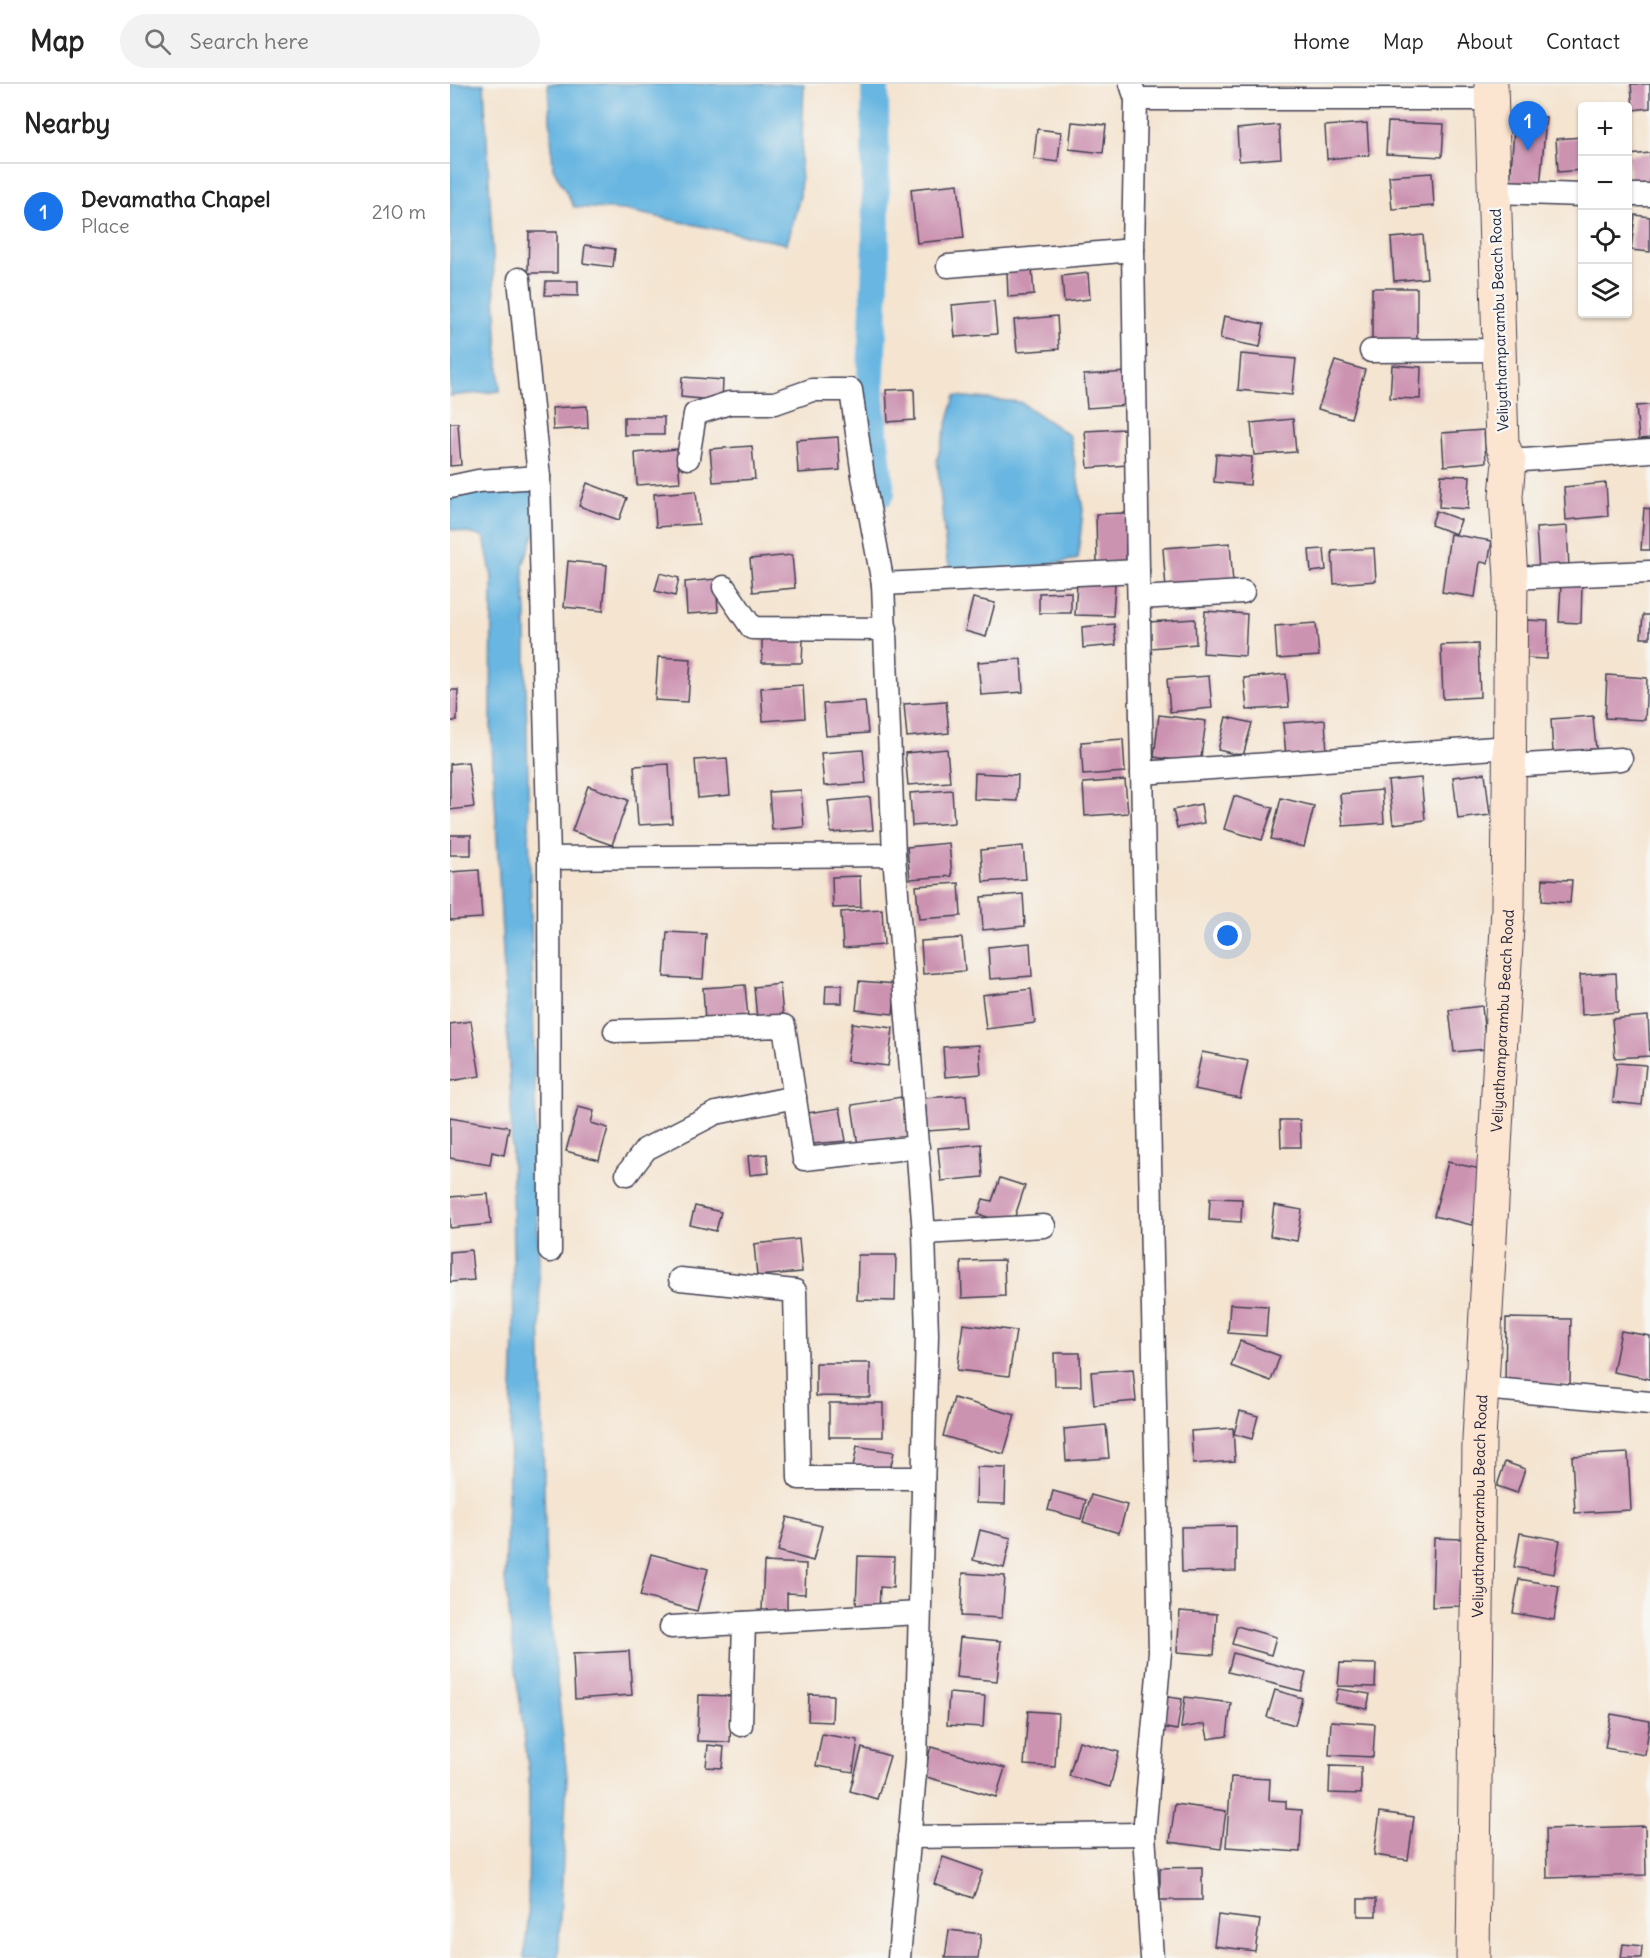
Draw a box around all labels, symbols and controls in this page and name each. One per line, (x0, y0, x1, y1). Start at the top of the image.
search box (120, 14, 540, 68)
text: Map (30, 23, 84, 59)
icon: search (141, 25, 174, 58)
text: Search here (189, 27, 309, 55)
text: Home (1293, 28, 1350, 55)
text: Map (1383, 28, 1424, 55)
text: About (1457, 28, 1513, 55)
text: Contact (1546, 28, 1620, 55)
pin: 1 (1508, 101, 1548, 151)
map controls (1578, 102, 1632, 318)
button: + (1578, 102, 1632, 156)
text: Nearby (24, 107, 110, 140)
button: − (1578, 156, 1632, 210)
text: Devamatha Chapel (81, 185, 270, 213)
text: 1 (40, 199, 47, 224)
text: 210 m (372, 199, 426, 224)
street label: Veliyathamparambu Beach Road (1486, 208, 1512, 432)
button: locate (1578, 210, 1632, 264)
text: Place (81, 213, 129, 238)
button: layers (1578, 264, 1632, 318)
street label: Veliyathamparambu Beach Road (1486, 909, 1517, 1133)
your location (1213, 921, 1242, 950)
street label: Veliyathamparambu Beach Road (1467, 1394, 1491, 1618)

